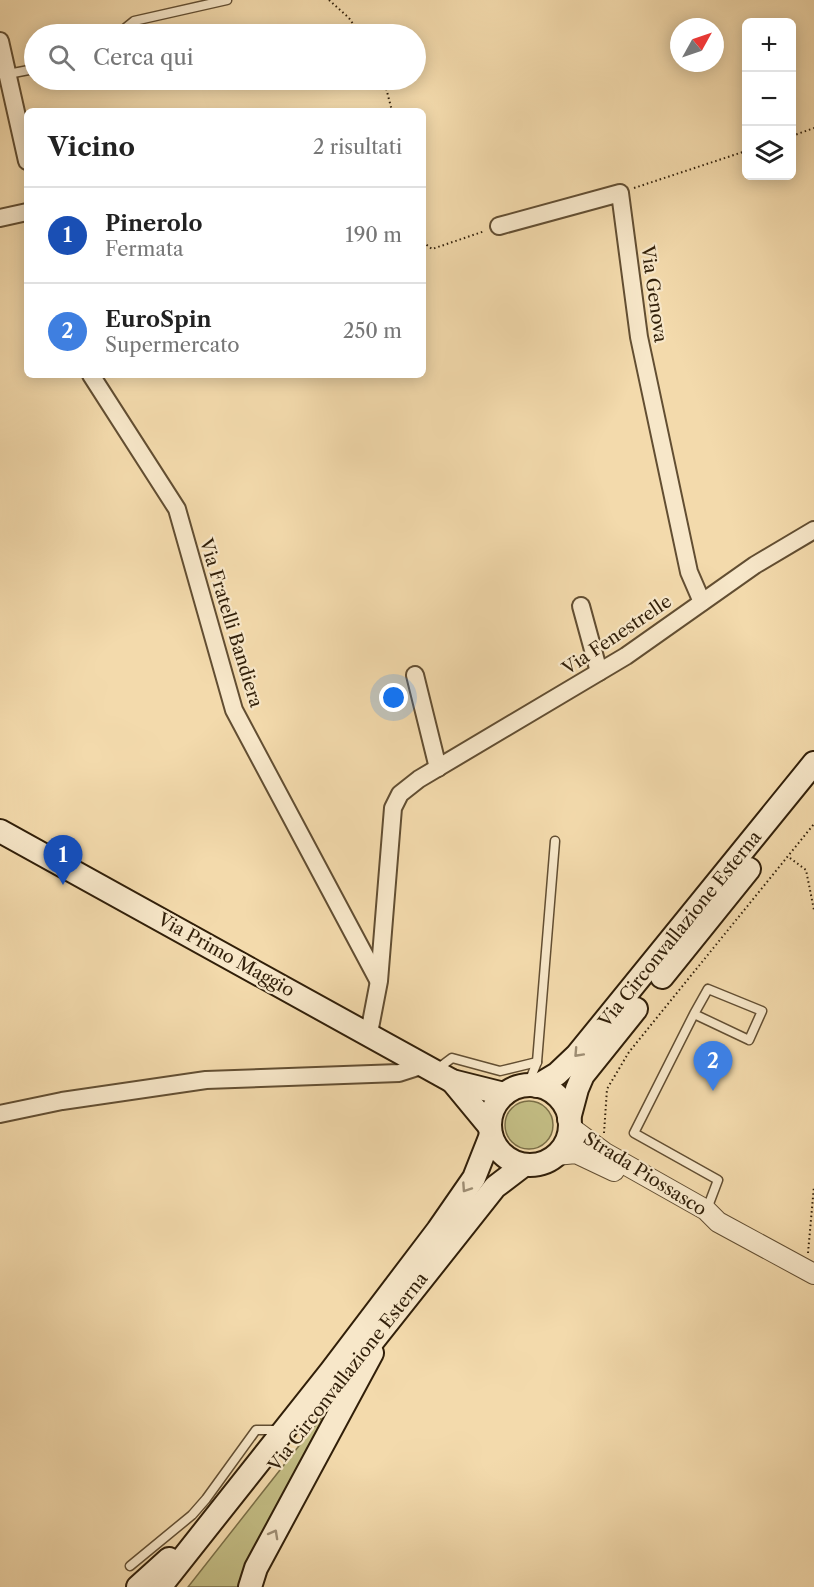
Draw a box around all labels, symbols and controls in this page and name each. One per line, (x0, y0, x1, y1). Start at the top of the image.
north arrow (670, 18, 724, 72)
map controls (742, 18, 796, 180)
button: + (742, 18, 796, 72)
search box (24, 24, 426, 90)
icon: search (45, 41, 78, 74)
text: Cerca qui (93, 44, 194, 71)
button: − (742, 72, 796, 126)
button: layers (742, 126, 796, 180)
text: Vicino (48, 131, 135, 163)
text: 2 risultati (313, 135, 402, 159)
text: Pinerolo (105, 210, 202, 237)
text: 1 (63, 223, 72, 247)
text: 190 m (345, 223, 402, 247)
text: Fermata (105, 237, 184, 261)
street label: Via Genova (636, 243, 672, 344)
text: EuroSpin (105, 306, 212, 333)
text: 2 (62, 319, 73, 343)
text: 250 m (343, 319, 402, 343)
text: Supermercato (105, 333, 240, 357)
street label: Via Fratelli Bandiera (195, 535, 267, 711)
street label: Via Fenestrelle (557, 590, 676, 680)
your location (379, 683, 408, 712)
street label: Via Circonvallazione Esterna (593, 826, 766, 1032)
pin: 1 (44, 836, 82, 885)
street label: Via Primo Maggio (153, 908, 298, 1002)
pin: 2 (694, 1042, 732, 1091)
one-way arrow (574, 1046, 585, 1057)
street label: Strada Piossasco (579, 1127, 711, 1221)
one-way arrow (462, 1182, 473, 1193)
street label: Via Circonvallazione Esterna (263, 1268, 433, 1477)
one-way arrow (267, 1530, 278, 1540)

